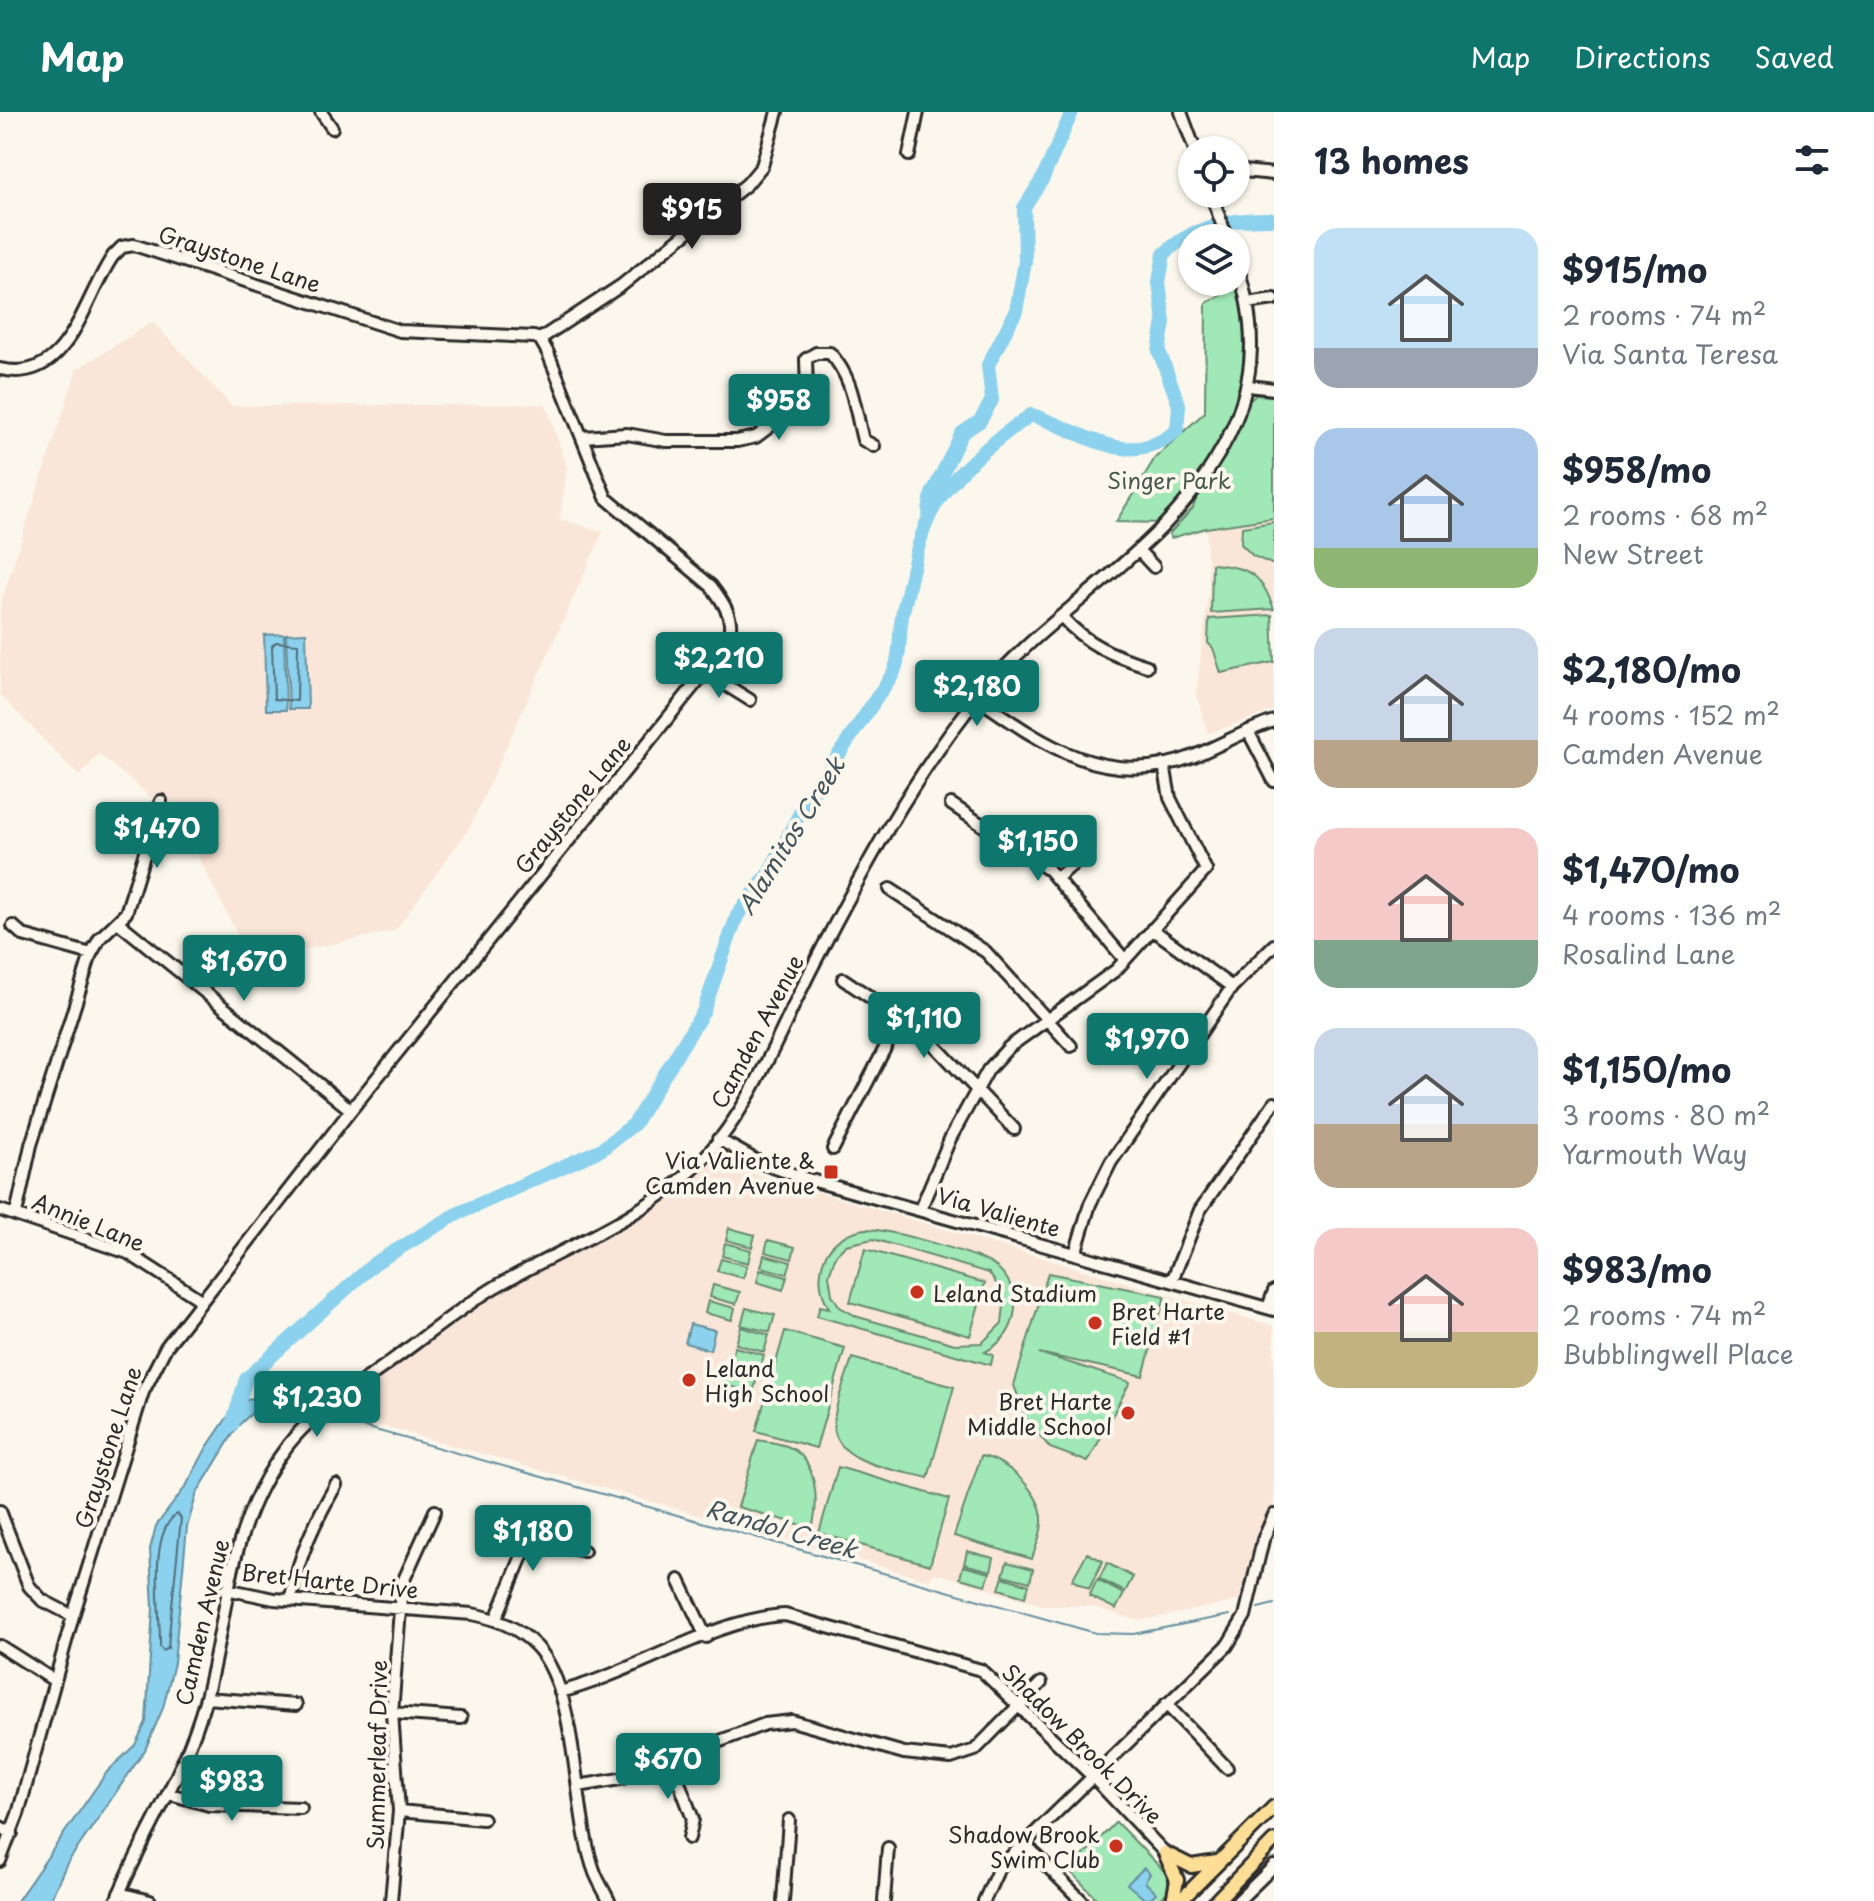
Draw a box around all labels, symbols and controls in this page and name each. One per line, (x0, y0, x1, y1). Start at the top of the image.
text: Map (40, 28, 124, 85)
text: Map (1471, 35, 1530, 78)
text: Directions (1574, 35, 1711, 78)
text: Saved (1755, 35, 1834, 78)
text: 13 homes (1314, 134, 1469, 186)
map controls (1178, 136, 1250, 296)
button: locate (1178, 136, 1250, 208)
icon: filters (1790, 138, 1834, 182)
pin: $915 (645, 183, 739, 251)
text: $915 (661, 189, 723, 228)
street label: Graystone Lane (155, 216, 325, 300)
button: layers (1178, 224, 1250, 296)
text: $915/mo (1562, 243, 1707, 295)
icon: home (1378, 260, 1474, 356)
text: 2 rooms · 74 m² (1562, 295, 1766, 334)
text: Via Santa Teresa (1562, 334, 1778, 373)
pin: $958 (732, 374, 826, 442)
text: $958 (747, 380, 811, 419)
text: $958/mo (1562, 443, 1711, 495)
icon: home (1378, 460, 1474, 556)
park label: Singer Park (1107, 463, 1231, 496)
text: 2 rooms · 68 m² (1562, 495, 1768, 534)
text: New Street (1562, 534, 1704, 573)
pin: $2,210 (654, 632, 784, 700)
text: $2,210 (674, 638, 764, 677)
text: $2,180/mo (1562, 643, 1741, 695)
pin: $2,180 (912, 660, 1042, 728)
icon: home (1378, 660, 1474, 756)
text: $2,180 (933, 666, 1021, 705)
text: 4 rooms · 152 m² (1562, 695, 1780, 734)
street label: Graystone Lane (506, 728, 638, 880)
text: Camden Avenue (1562, 734, 1763, 773)
water label: Alamitos Creek (727, 748, 854, 921)
pin: $1,470 (92, 802, 222, 870)
text: $1,470 (114, 808, 200, 847)
pin: $1,150 (973, 815, 1103, 883)
text: $1,150 (998, 821, 1078, 860)
text: $1,470/mo (1562, 843, 1739, 895)
icon: home (1378, 860, 1474, 956)
text: 4 rooms · 136 m² (1562, 895, 1782, 934)
text: Rosalind Lane (1562, 934, 1735, 973)
pin: $1,670 (179, 935, 309, 1003)
text: $1,670 (201, 941, 287, 980)
street label: Camden Avenue (702, 948, 810, 1114)
pin: $1,110 (859, 992, 989, 1060)
text: $1,110 (886, 998, 962, 1037)
pin: $1,970 (1082, 1013, 1212, 1081)
text: $1,970 (1105, 1019, 1189, 1058)
text: $1,150/mo (1562, 1043, 1731, 1095)
icon: home (1378, 1060, 1474, 1156)
text: 3 rooms · 80 m² (1562, 1095, 1770, 1134)
text: Yarmouth Way (1562, 1134, 1748, 1173)
place label: Via Valiente & Camden Avenue (645, 1143, 815, 1201)
marker: Via Valiente & Camden Avenue (822, 1163, 840, 1181)
street label: Via Valiente (934, 1178, 1064, 1244)
street label: Annie Lane (28, 1183, 150, 1259)
text: $983/mo (1562, 1243, 1712, 1295)
icon: home (1378, 1260, 1474, 1356)
place label: Leland Stadium (933, 1276, 1097, 1309)
marker: Leland Stadium (908, 1283, 926, 1301)
place label: Bret Harte Field #1 (1111, 1294, 1225, 1352)
text: 2 rooms · 74 m² (1562, 1295, 1766, 1334)
marker: Bret Harte Field #1 (1086, 1314, 1104, 1332)
text: Bubblingwell Place (1562, 1334, 1794, 1373)
place label: Leland High School (705, 1351, 829, 1409)
street label: Graystone Lane (65, 1362, 149, 1532)
pin: $1,230 (252, 1371, 382, 1439)
marker: Leland High School (680, 1371, 698, 1389)
text: $1,230 (272, 1377, 362, 1416)
place label: Bret Harte Middle School (967, 1384, 1112, 1442)
marker: Bret Harte Middle School (1119, 1404, 1137, 1422)
water label: Randol Creek (702, 1489, 863, 1567)
pin: $1,180 (468, 1505, 598, 1573)
text: $1,180 (493, 1511, 573, 1550)
street label: Camden Avenue (166, 1535, 236, 1709)
street label: Bret Harte Drive (240, 1554, 420, 1606)
street label: Shadow Brook Drive (995, 1655, 1171, 1831)
street label: Summerleaf Drive (358, 1660, 394, 1850)
pin: $670 (621, 1733, 715, 1801)
text: $670 (634, 1739, 702, 1778)
pin: $983 (185, 1755, 279, 1823)
text: $983 (199, 1761, 265, 1800)
place label: Shadow Brook Swim Club (948, 1817, 1100, 1875)
marker: Shadow Brook Swim Club (1107, 1837, 1125, 1855)

